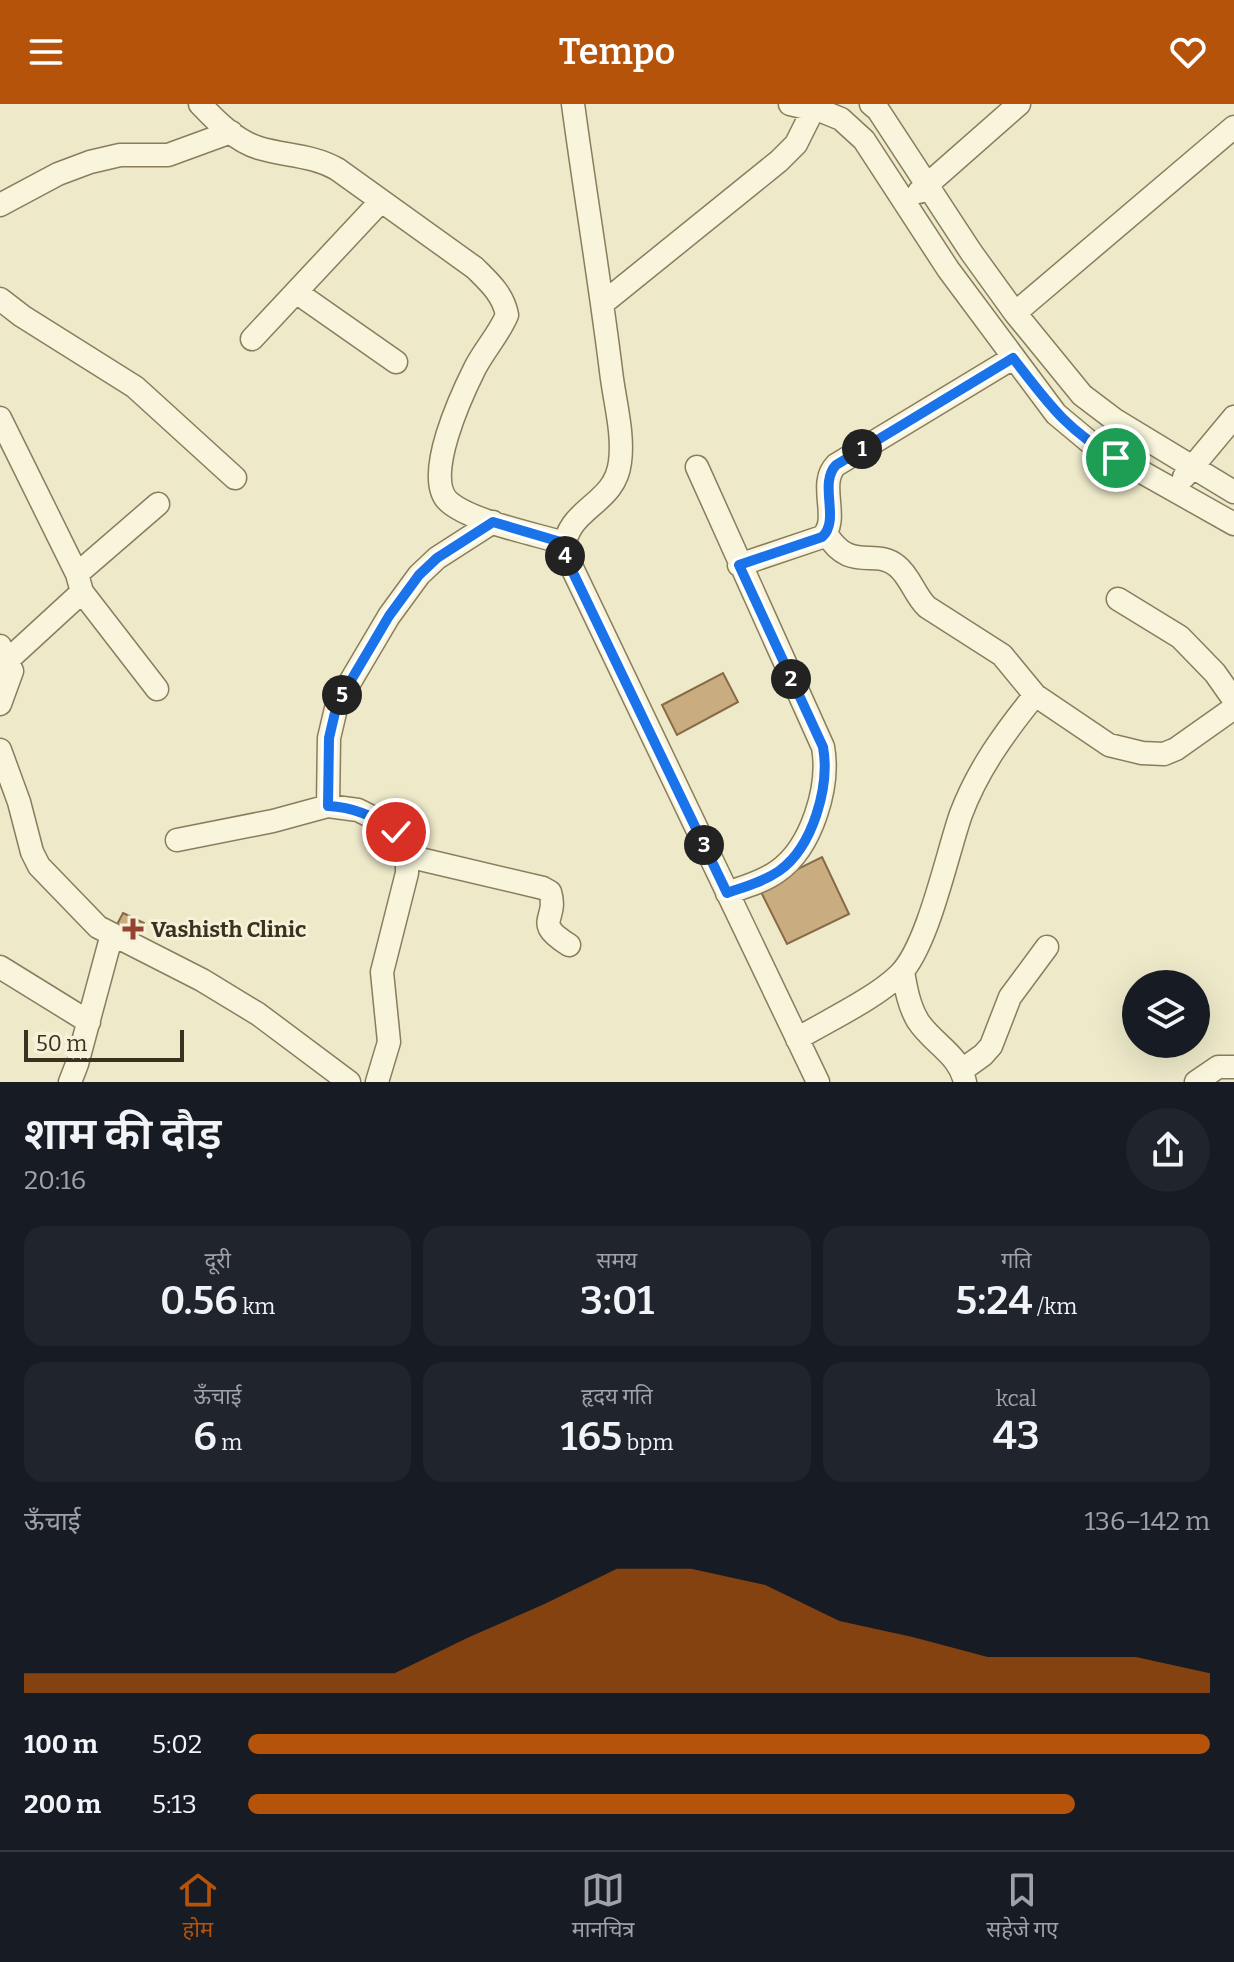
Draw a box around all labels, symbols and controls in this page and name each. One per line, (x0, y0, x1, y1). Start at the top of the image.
icon: menu (24, 30, 68, 74)
text: Tempo (559, 30, 675, 74)
icon: heart (1166, 30, 1210, 74)
pin (1082, 424, 1150, 492)
pin: 1 (842, 429, 882, 469)
text: 1 (857, 435, 867, 462)
icon: arrive (1094, 436, 1138, 480)
pin: 4 (545, 536, 585, 576)
text: 4 (558, 542, 572, 569)
pin: 2 (771, 659, 811, 699)
text: 2 (785, 665, 797, 692)
pin: 5 (322, 675, 362, 715)
text: 5 (336, 681, 348, 708)
pin (362, 798, 430, 866)
icon: check (374, 810, 418, 854)
pin: 3 (684, 825, 724, 865)
text: 3 (698, 831, 710, 858)
place label: Vashisth Clinic (151, 916, 306, 943)
marker: Vashisth Clinic (122, 918, 144, 940)
map controls (1122, 970, 1210, 1058)
button: layers (1122, 970, 1210, 1058)
scale bar (24, 1026, 184, 1062)
text: 50 m (36, 1030, 87, 1057)
text: शाम की दौड़ (24, 1108, 222, 1161)
button: share (1126, 1108, 1210, 1192)
text: 20:16 (24, 1165, 86, 1196)
text: दूरी (204, 1247, 231, 1274)
text: समय (597, 1247, 637, 1274)
text: गति (1001, 1247, 1032, 1274)
text: 0.56 (160, 1277, 238, 1325)
text: 3:01 (580, 1277, 654, 1325)
text: 5:24 (955, 1277, 1033, 1325)
text: km (238, 1293, 275, 1320)
text: /km (1033, 1293, 1077, 1320)
text: ऊँचाई (194, 1383, 242, 1410)
text: हृदय गति (581, 1383, 653, 1410)
text: kcal (996, 1385, 1037, 1412)
text: 43 (993, 1412, 1040, 1460)
text: 6 (193, 1413, 217, 1461)
text: 165 (561, 1413, 622, 1461)
text: m (217, 1429, 242, 1456)
text: bpm (622, 1429, 673, 1456)
text: ऊँचाई (24, 1506, 80, 1537)
text: 136–142 m (1085, 1506, 1210, 1537)
text: 100 m (24, 1729, 98, 1760)
text: 5:02 (152, 1729, 202, 1760)
text: 200 m (24, 1789, 101, 1820)
text: 5:13 (152, 1789, 197, 1820)
tab: होम (176, 1868, 220, 1946)
tab: मानचित्र (572, 1868, 635, 1946)
tab: सहेजे गए (986, 1868, 1058, 1946)

